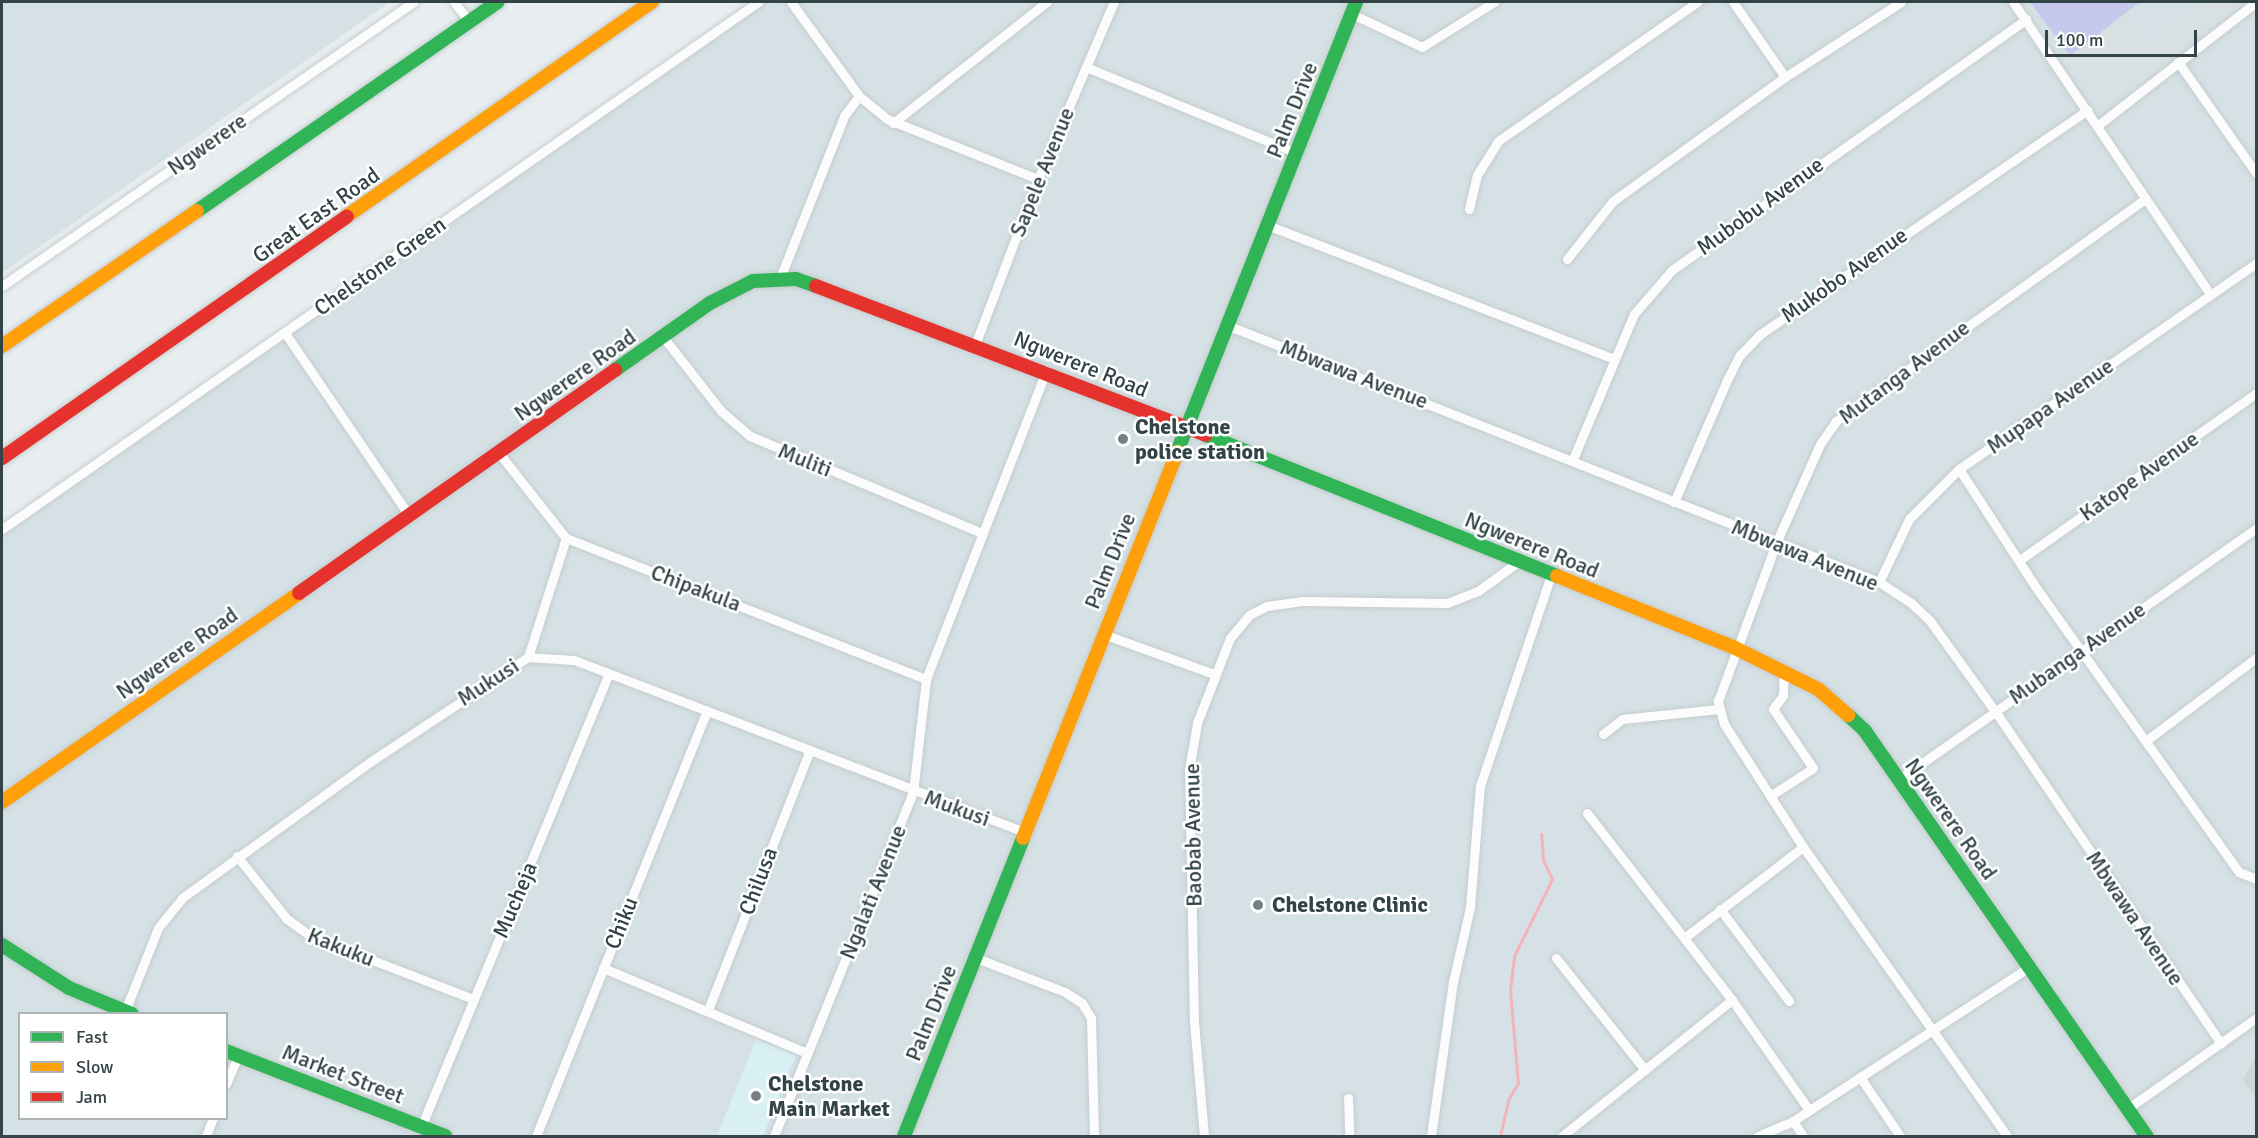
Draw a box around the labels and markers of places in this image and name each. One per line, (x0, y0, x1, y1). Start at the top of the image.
place label: Chelstone police station (1135, 413, 1265, 464)
marker: Chelstone police station (1116, 432, 1130, 446)
place label: Chelstone Clinic (1272, 892, 1428, 918)
marker: Chelstone Clinic (1249, 896, 1267, 914)
place label: Chelstone Main Market (768, 1070, 890, 1122)
marker: Chelstone Main Market (749, 1089, 763, 1103)

